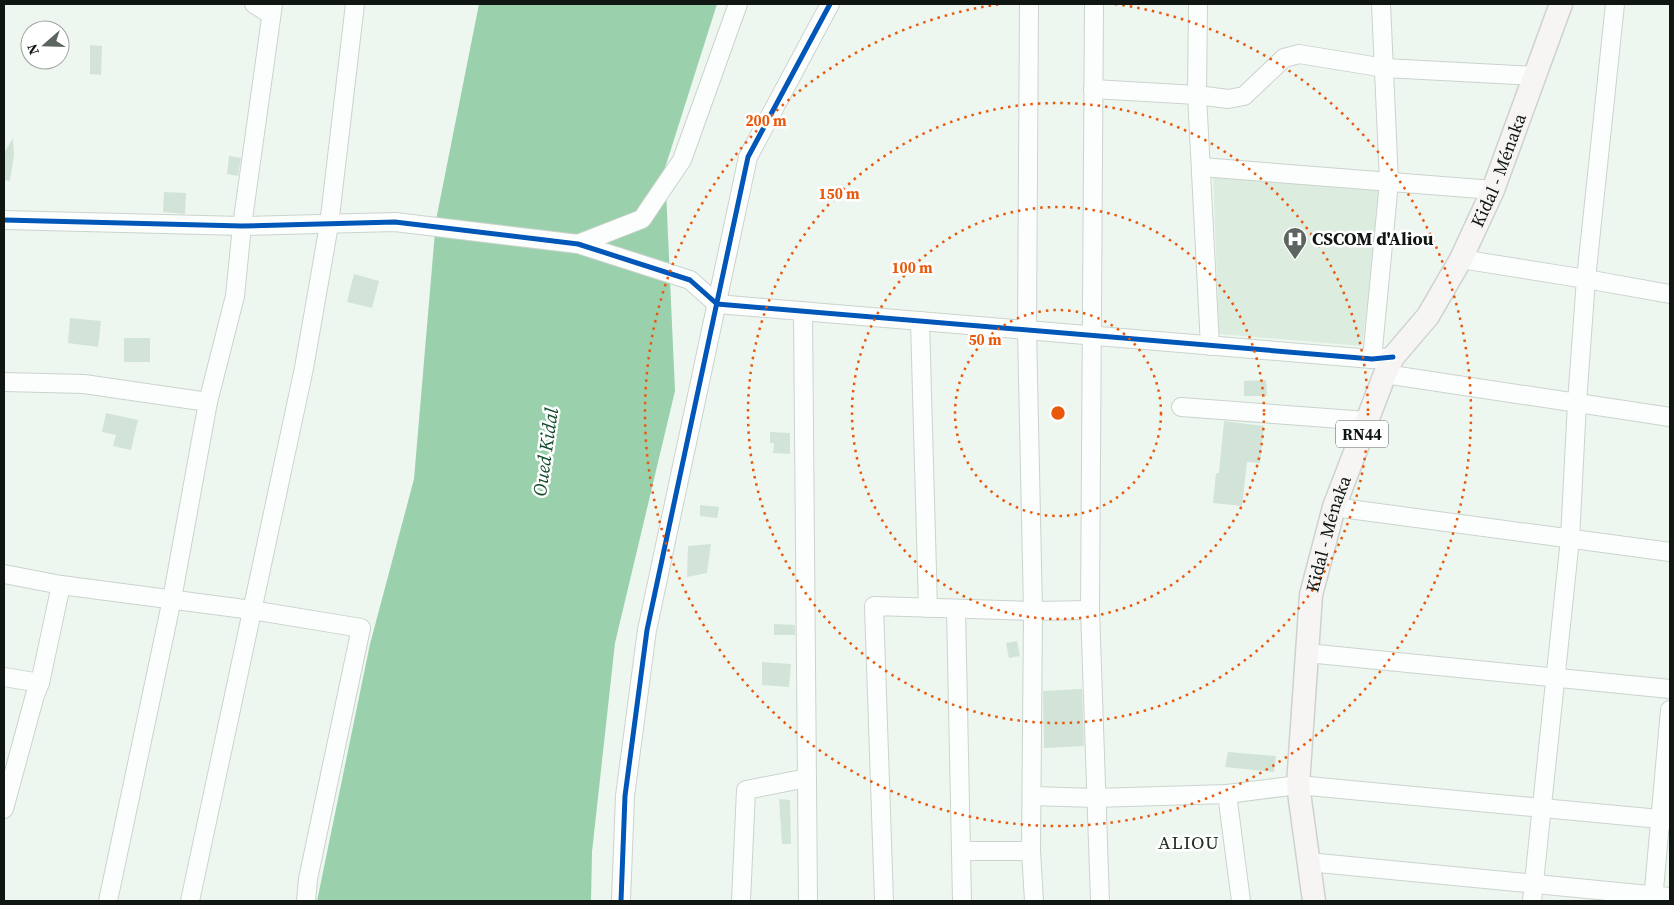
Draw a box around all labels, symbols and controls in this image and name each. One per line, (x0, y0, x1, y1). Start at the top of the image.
north arrow (20, 20, 70, 70)
text: N (22, 41, 44, 58)
street label: Kidal - Ménaka (1465, 109, 1532, 231)
text: 200 m (745, 110, 787, 131)
text: 150 m (818, 183, 860, 204)
hospital icon: CSCOM d'Aliou (1282, 226, 1308, 260)
place label: CSCOM d'Aliou (1312, 226, 1434, 251)
text: 100 m (891, 257, 933, 278)
text: 50 m (968, 329, 1002, 350)
centre of rings (1049, 404, 1067, 422)
water label: Oued Kidal (526, 406, 564, 498)
road number: RN44 (1336, 420, 1388, 448)
street label: Kidal - Ménaka (1299, 471, 1357, 595)
district label: ALIOU (1158, 829, 1220, 855)

